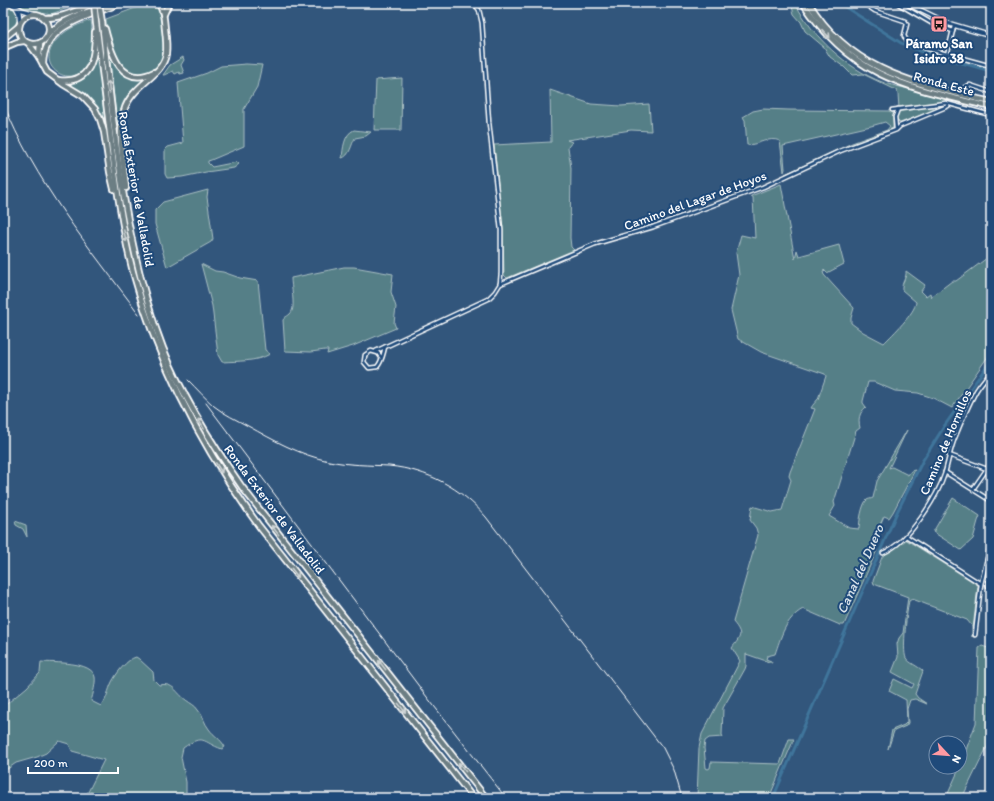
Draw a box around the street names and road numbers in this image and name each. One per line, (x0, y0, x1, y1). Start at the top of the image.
street label: Ronda Este (912, 68, 976, 99)
street label: Ronda Exterior de Valladolid (115, 110, 158, 268)
street label: Camino del Lagar de Hoyos (622, 168, 769, 233)
street label: Camino de Hornillos (917, 387, 974, 497)
street label: Ronda Exterior de Valladolid (221, 442, 328, 577)

